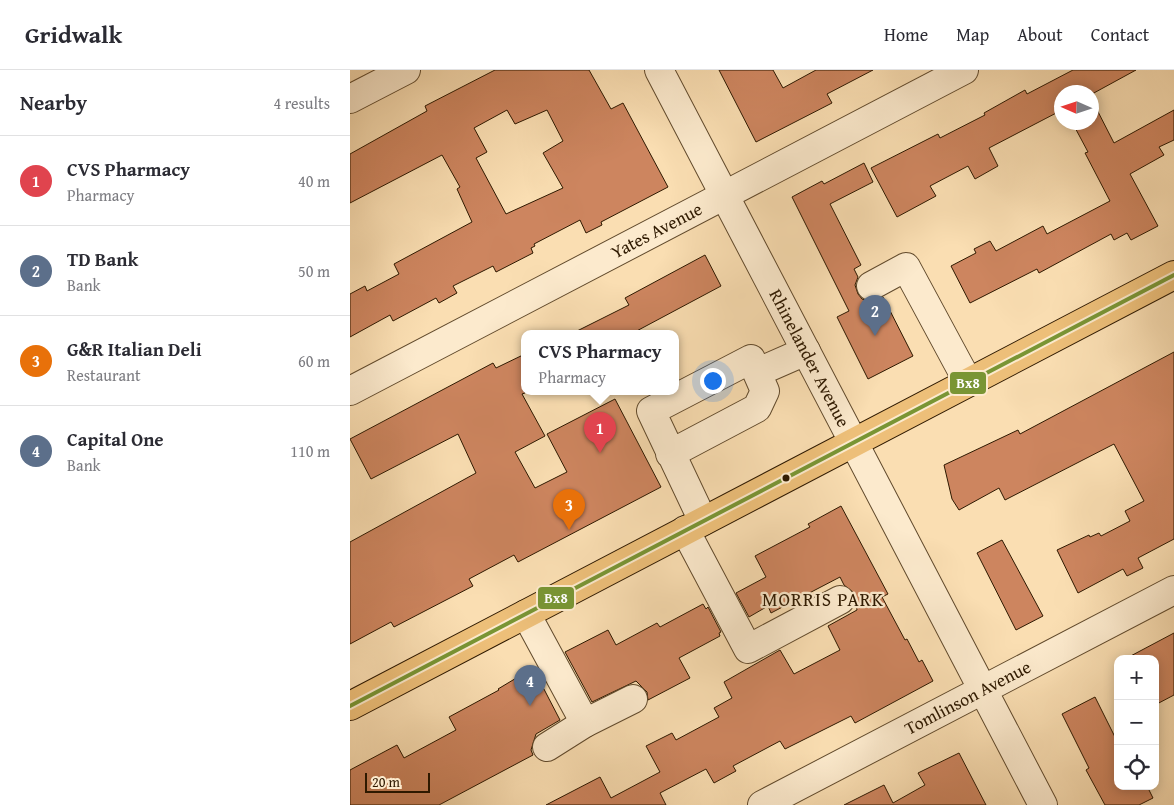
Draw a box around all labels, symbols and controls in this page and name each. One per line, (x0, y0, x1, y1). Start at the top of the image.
text: Gridwalk (25, 17, 122, 52)
text: Home (884, 21, 928, 48)
text: Map (956, 21, 989, 48)
text: About (1017, 21, 1063, 48)
text: Contact (1091, 21, 1149, 48)
north arrow (1054, 85, 1099, 130)
text: Nearby (20, 87, 87, 118)
text: 4 results (273, 91, 330, 115)
text: CVS Pharmacy (67, 155, 190, 183)
text: 1 (32, 169, 40, 193)
text: 40 m (298, 169, 330, 193)
text: Pharmacy (67, 183, 134, 207)
street label: Yates Avenue (606, 195, 707, 265)
text: TD Bank (67, 245, 138, 273)
text: 2 (32, 259, 40, 283)
text: 50 m (298, 259, 330, 283)
text: Bank (67, 273, 101, 297)
street label: Rhinelander Avenue (763, 284, 857, 432)
pin: 2 (859, 295, 891, 336)
popup (521, 330, 679, 395)
text: G&R Italian Deli (67, 335, 202, 363)
text: CVS Pharmacy (539, 337, 661, 365)
text: 3 (32, 349, 40, 373)
text: 60 m (298, 349, 330, 373)
text: Restaurant (67, 363, 141, 387)
text: Pharmacy (539, 365, 606, 389)
your location (700, 368, 726, 394)
line badge: Bx8 (949, 371, 987, 395)
text: Bx8 (956, 373, 980, 393)
pin: 1 (584, 412, 616, 453)
text: Capital One (67, 425, 164, 453)
text: 4 (32, 439, 40, 463)
text: 110 m (290, 439, 330, 463)
text: Bank (67, 453, 101, 477)
unlabelled marker (781, 473, 791, 483)
pin: 3 (553, 489, 585, 530)
district label: MORRIS PARK (762, 585, 884, 613)
line badge: Bx8 (537, 586, 575, 610)
text: Bx8 (544, 588, 568, 608)
street label: Tomlinson Avenue (899, 653, 1035, 741)
map controls (1114, 655, 1159, 790)
button: + (1114, 655, 1159, 700)
pin: 4 (514, 665, 546, 706)
button: − (1114, 700, 1159, 745)
button: locate (1114, 745, 1159, 790)
scale bar (365, 770, 430, 793)
text: 20 m (372, 772, 400, 792)

